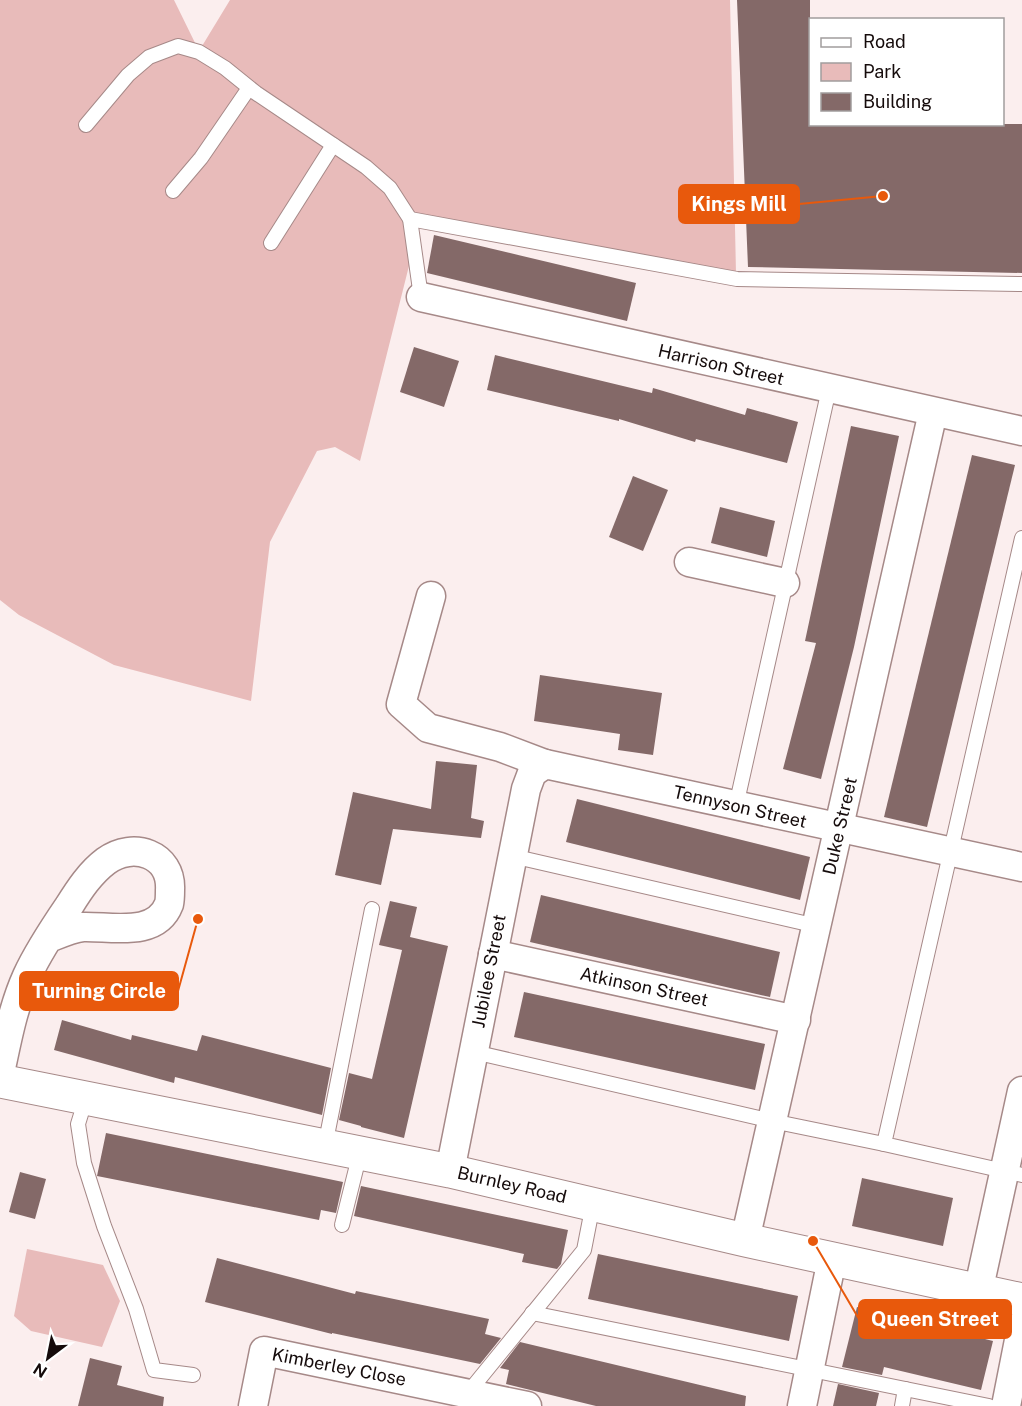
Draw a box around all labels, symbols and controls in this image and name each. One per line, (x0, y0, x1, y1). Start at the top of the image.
legend (809, 18, 1004, 126)
text: Road (863, 31, 906, 52)
text: Park (863, 61, 901, 82)
text: Building (863, 91, 932, 112)
callout: Kings Mill (679, 185, 799, 223)
text: Kings Mill (691, 192, 787, 216)
street label: Harrison Street (656, 340, 786, 389)
street label: Duke Street (818, 775, 861, 877)
street label: Tennyson Street (671, 781, 809, 832)
street label: Jubilee Street (467, 912, 510, 1029)
street label: Atkinson Street (578, 963, 710, 1010)
callout: Turning Circle (20, 972, 178, 1010)
text: Turning Circle (32, 979, 166, 1003)
street label: Burnley Road (455, 1162, 569, 1207)
callout: Queen Street (859, 1300, 1011, 1338)
text: Queen Street (871, 1307, 999, 1331)
north arrow (18, 1328, 78, 1388)
street label: Kimberley Close (270, 1343, 408, 1390)
text: N (30, 1359, 51, 1382)

